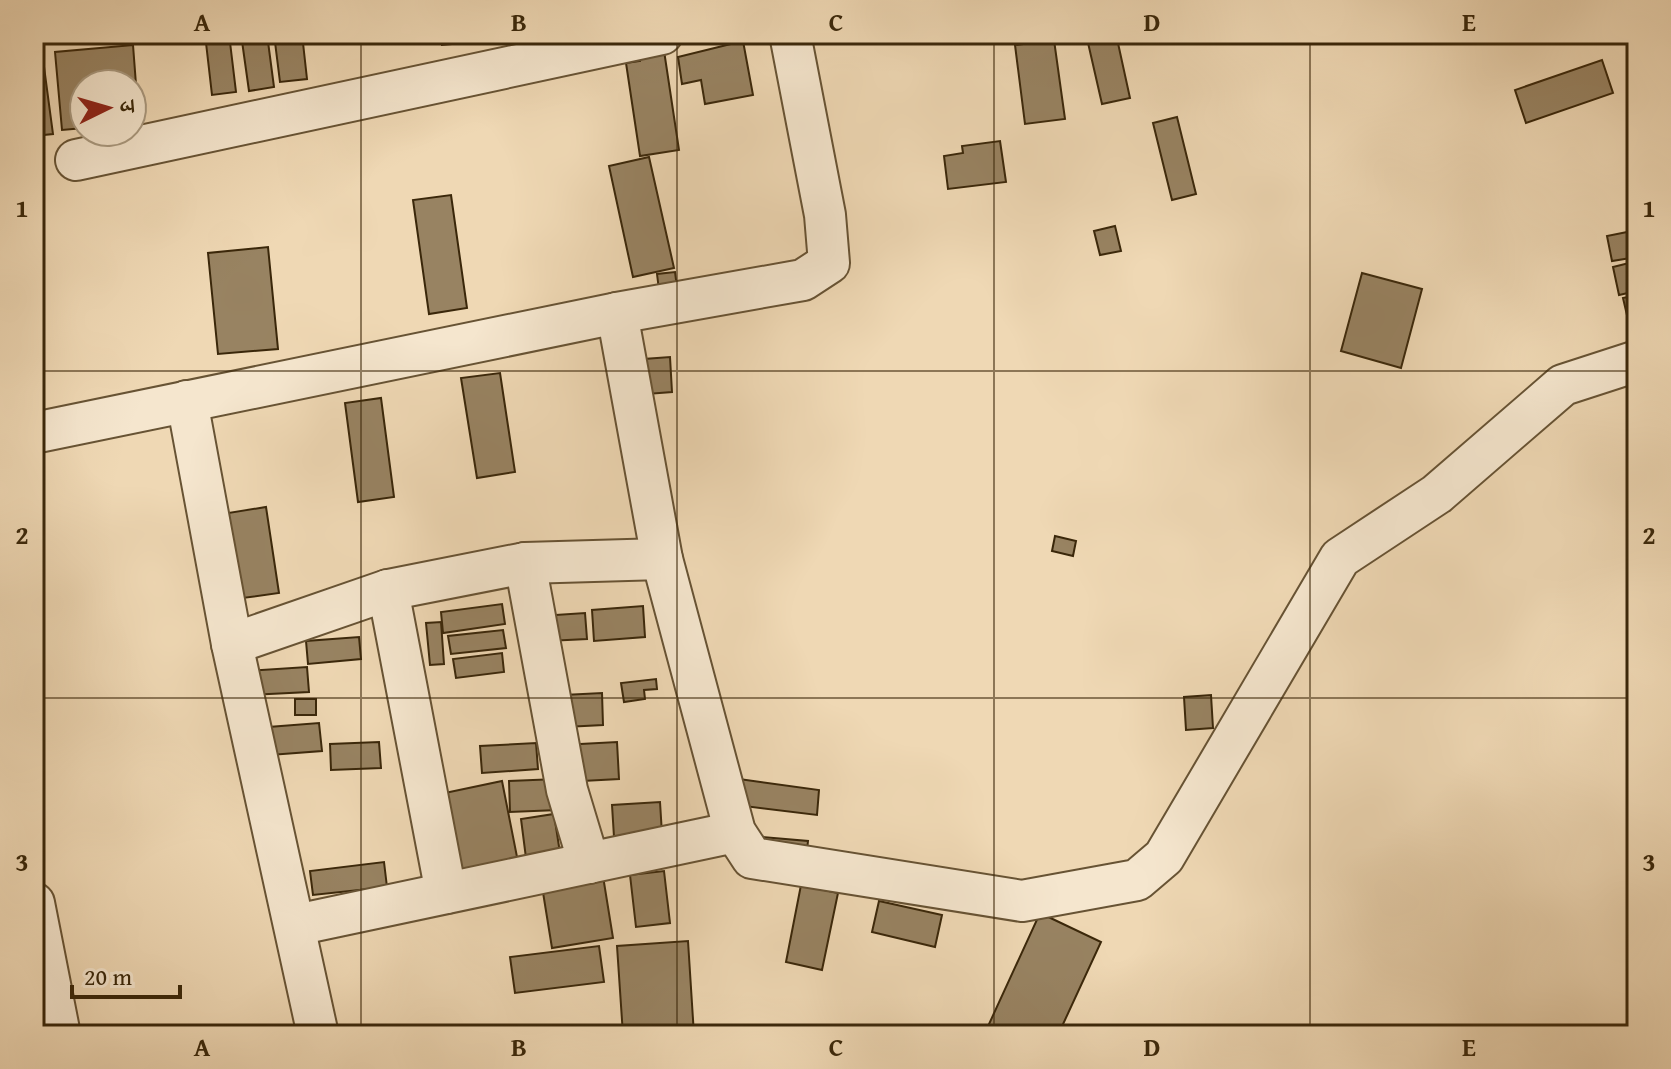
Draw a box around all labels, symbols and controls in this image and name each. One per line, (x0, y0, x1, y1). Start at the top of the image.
text: A (194, 2, 211, 41)
text: B (511, 2, 527, 41)
text: C (829, 2, 843, 41)
text: D (1144, 2, 1160, 41)
text: E (1462, 2, 1476, 41)
north arrow (68, 68, 148, 148)
text: उ (111, 97, 145, 115)
text: 1 (15, 188, 29, 227)
text: 1 (1642, 188, 1656, 227)
text: 2 (15, 515, 29, 554)
text: 2 (1642, 515, 1656, 554)
text: 3 (15, 842, 29, 881)
text: 3 (1642, 842, 1656, 881)
scale bar (72, 949, 180, 999)
text: 20 m (84, 959, 132, 994)
text: A (194, 1027, 211, 1066)
text: B (511, 1027, 527, 1066)
text: C (829, 1027, 843, 1066)
text: D (1144, 1027, 1160, 1066)
text: E (1462, 1027, 1476, 1066)

